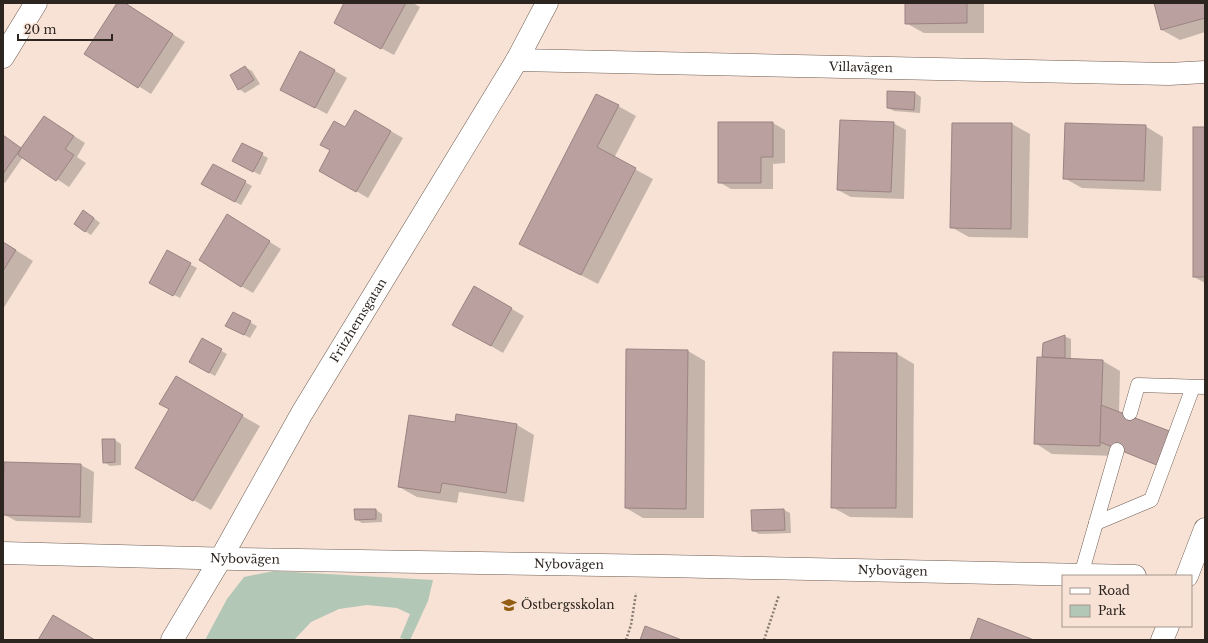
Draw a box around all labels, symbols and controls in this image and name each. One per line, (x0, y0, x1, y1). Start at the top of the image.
scale bar (18, 16, 112, 42)
text: 20 m (24, 22, 56, 37)
street label: Villavägen (828, 59, 893, 75)
street label: Fritzhemsgatan (327, 275, 389, 365)
street label: Nybovägen (210, 550, 280, 567)
street label: Nybovägen (534, 556, 604, 572)
street label: Nybovägen (858, 562, 928, 579)
legend (1062, 575, 1192, 627)
text: Road (1098, 583, 1130, 598)
school or university icon: Östbergsskolan (500, 596, 518, 614)
place label: Östbergsskolan (521, 596, 614, 612)
text: Park (1098, 603, 1126, 618)

